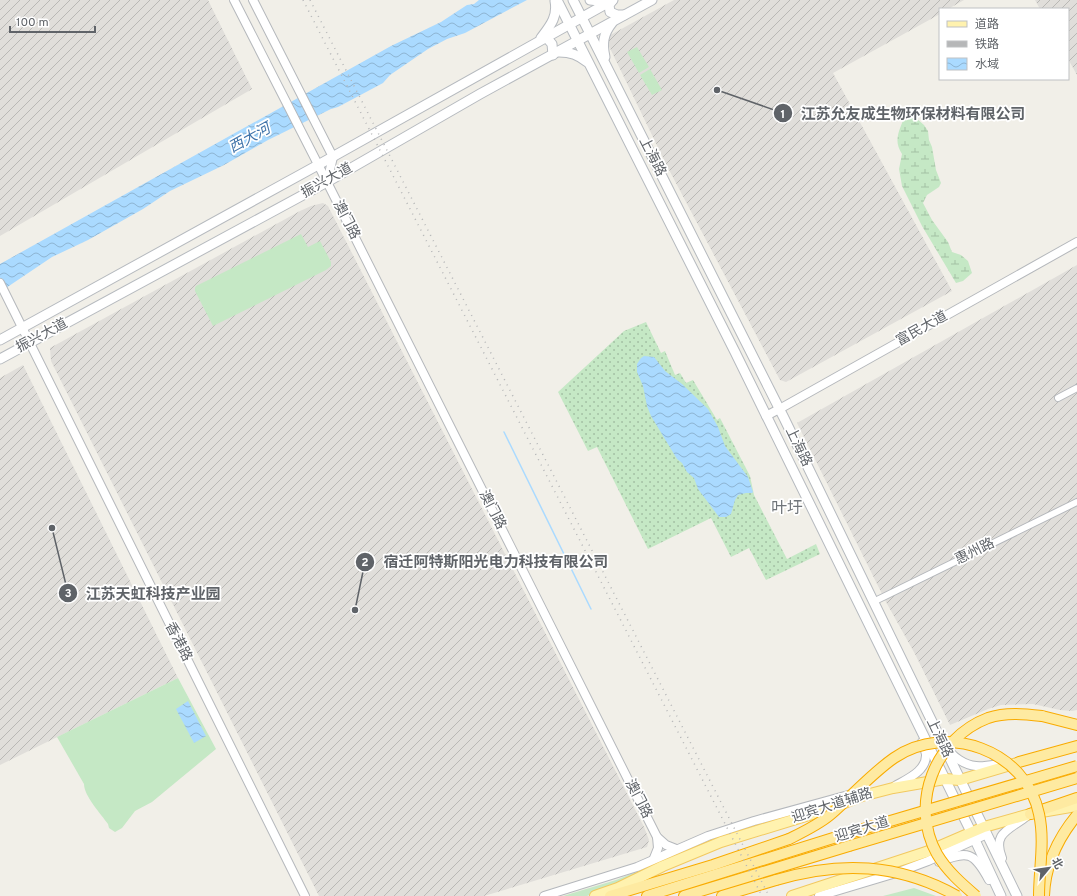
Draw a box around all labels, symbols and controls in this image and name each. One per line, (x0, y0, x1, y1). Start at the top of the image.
scale bar (10, 8, 95, 34)
legend (939, 8, 1069, 80)
text: 100 m (16, 15, 49, 31)
text: 道路 (975, 17, 999, 33)
text: 铁路 (975, 37, 999, 53)
text: 水域 (975, 57, 999, 73)
callout: 江苏允友成生物环保材料有限公司 (773, 100, 1034, 127)
text: 江苏允友成生物环保材料有限公司 (800, 105, 1026, 125)
text: 1 (781, 107, 785, 123)
water label: 西大河 (226, 118, 277, 158)
street label: 上海路 (635, 134, 669, 180)
street label: 振兴大道 (298, 160, 356, 202)
street label: 澳门路 (329, 197, 363, 243)
street label: 富民大道 (893, 308, 951, 350)
street label: 振兴大道 (13, 315, 71, 357)
street label: 上海路 (781, 424, 815, 470)
street label: 澳门路 (475, 487, 509, 533)
district label: 叶圩 (771, 499, 803, 519)
street label: 惠州路 (952, 534, 998, 569)
callout: 宿迁阿特斯阳光电力科技有限公司 (355, 549, 616, 576)
text: 宿迁阿特斯阳光电力科技有限公司 (383, 554, 609, 573)
text: 2 (361, 555, 369, 571)
callout: 江苏天虹科技产业园 (58, 580, 229, 607)
text: 3 (64, 586, 72, 602)
text: 江苏天虹科技产业园 (85, 586, 221, 605)
street label: 香港路 (161, 619, 195, 665)
street label: 上海路 (922, 715, 956, 761)
street label: 澳门路 (621, 776, 655, 822)
street label: 迎宾大道辅路 (789, 785, 875, 827)
street label: 迎宾大道 (833, 814, 891, 846)
north arrow (1029, 848, 1069, 888)
text: 北 (1048, 855, 1066, 872)

